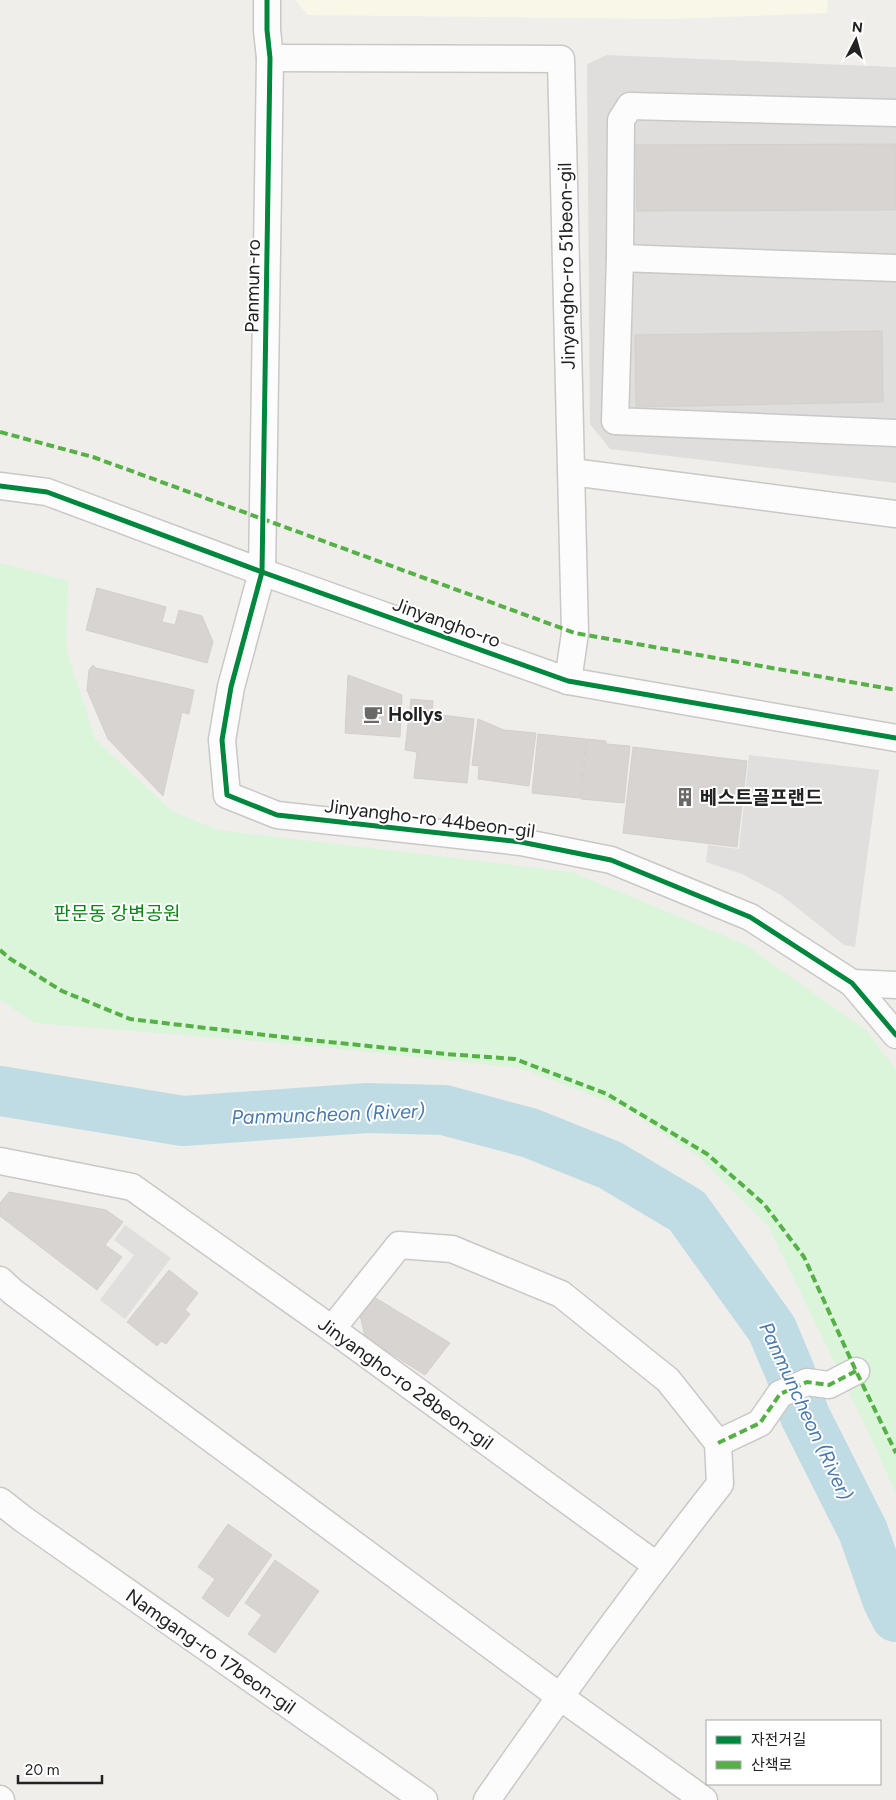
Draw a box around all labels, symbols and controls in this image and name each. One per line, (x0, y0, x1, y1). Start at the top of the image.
north arrow (831, 15, 881, 65)
text: N (851, 19, 864, 37)
street label: Jinyangho-ro 51beon-gil (553, 162, 580, 370)
street label: Panmun-ro (240, 239, 265, 333)
street label: Jinyangho-ro (390, 592, 504, 653)
cafe icon: Hollys (362, 703, 384, 725)
place label: Hollys (388, 703, 443, 726)
building icon: 베스트골프랜드 (674, 786, 696, 808)
place label: 베스트골프랜드 (700, 786, 822, 809)
street label: Jinyangho-ro 44beon-gil (323, 794, 537, 843)
park label: 판문동 강변공원 (53, 902, 181, 925)
water label: Panmuncheon (River) (231, 1099, 425, 1129)
street label: Jinyangho-ro 28beon-gil (314, 1312, 498, 1455)
water label: Panmuncheon (River) (754, 1318, 858, 1504)
street label: Namgang-ro 17beon-gil (121, 1584, 300, 1719)
legend (706, 1720, 881, 1785)
text: 자전거길 (751, 1731, 806, 1749)
scale bar (18, 1752, 101, 1784)
text: 산책로 (751, 1756, 792, 1774)
text: 20 m (25, 1761, 59, 1779)

